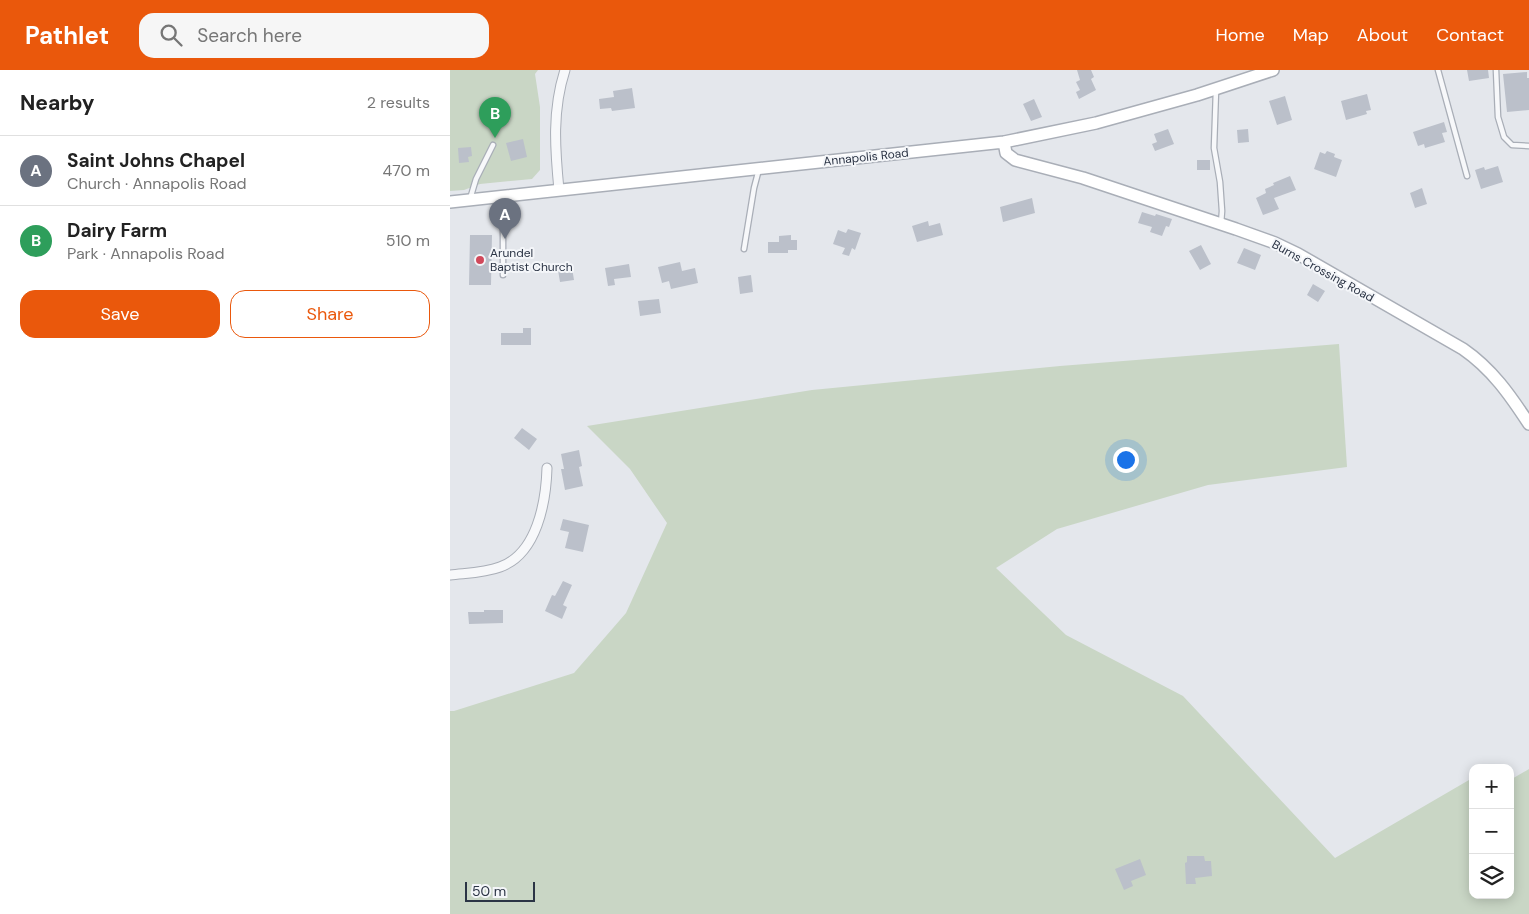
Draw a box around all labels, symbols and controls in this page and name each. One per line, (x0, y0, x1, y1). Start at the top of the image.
search box (139, 13, 489, 58)
text: Pathlet (25, 20, 109, 51)
icon: search (157, 21, 185, 49)
text: Search here (197, 23, 302, 48)
text: Home (1215, 23, 1265, 47)
text: Map (1293, 23, 1329, 47)
text: About (1357, 23, 1408, 47)
text: Contact (1436, 23, 1504, 47)
text: Nearby (20, 89, 94, 117)
text: 2 results (367, 92, 430, 113)
pin: B (479, 97, 511, 138)
street label: Annapolis Road (823, 145, 909, 169)
text: Saint Johns Chapel (67, 148, 245, 173)
text: A (30, 160, 42, 181)
text: 470 m (383, 160, 430, 181)
text: Church · Annapolis Road (67, 173, 247, 194)
pin: A (489, 198, 521, 239)
text: Dairy Farm (67, 218, 167, 243)
text: B (31, 230, 41, 251)
text: 510 m (386, 230, 430, 251)
street label: Burns Crossing Road (1269, 236, 1377, 306)
text: Park · Annapolis Road (67, 243, 224, 264)
place label: Arundel Baptist Church (490, 245, 573, 275)
marker: Arundel Baptist Church (474, 254, 486, 266)
button: Save (20, 290, 220, 338)
button: Share (230, 290, 430, 338)
your location (1113, 447, 1139, 473)
map controls (1469, 764, 1514, 899)
button: + (1469, 764, 1514, 809)
button: − (1469, 809, 1514, 854)
button: layers (1469, 854, 1514, 899)
scale bar (465, 879, 535, 902)
text: 50 m (472, 882, 506, 900)

